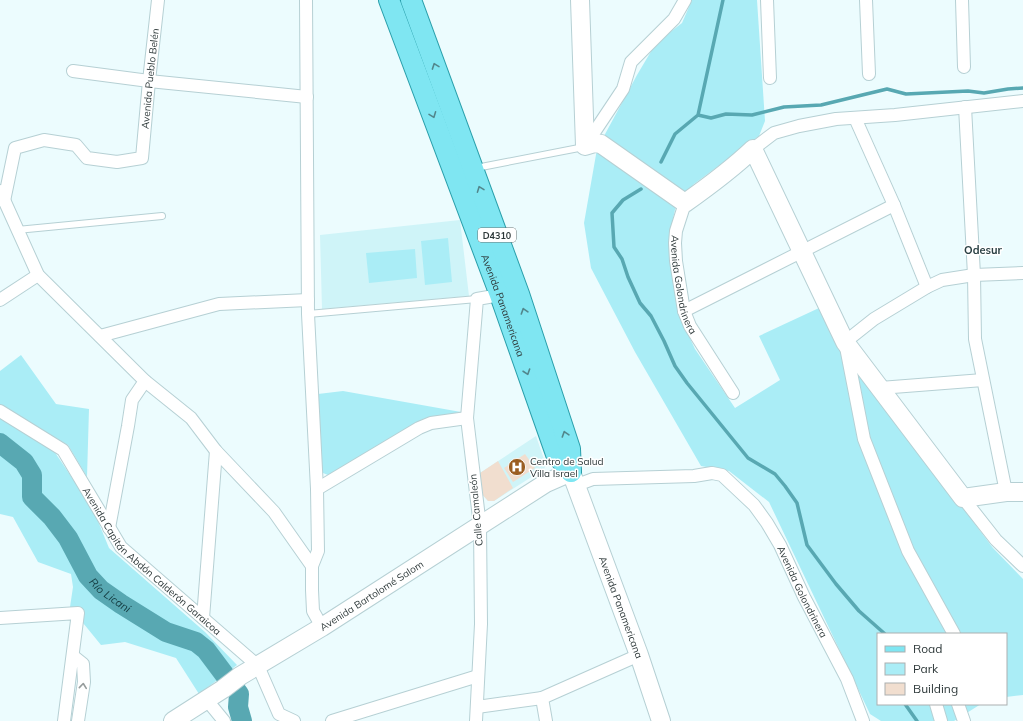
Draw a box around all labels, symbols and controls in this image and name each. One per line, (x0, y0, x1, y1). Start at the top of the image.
street label: Avenida Pueblo Belén (138, 27, 161, 129)
one-way arrow (432, 63, 440, 70)
one-way arrow (428, 112, 436, 119)
one-way arrow (476, 185, 484, 192)
road number: D4310 (478, 228, 516, 242)
street label: Avenida Golondrinera (668, 235, 700, 336)
district label: Odesur (964, 243, 1003, 257)
street label: Avenida Panamericana (479, 252, 528, 358)
one-way arrow (520, 307, 529, 314)
one-way arrow (522, 368, 531, 375)
one-way arrow (562, 431, 570, 438)
place label: Centro de Salud Villa Israel (530, 455, 604, 480)
hospital icon: Centro de Salud Villa Israel (507, 457, 527, 477)
street label: Calle Camaleón (466, 473, 486, 547)
street label: Avenida Capitán Abdón Calderón Garaicoa (80, 485, 224, 638)
street label: Avenida Golondrinera (775, 544, 831, 640)
street label: Avenida Panamericana (596, 554, 646, 660)
street label: Avenida Bartolomé Salom (317, 557, 426, 633)
water label: Río Licani (86, 575, 134, 616)
legend (877, 633, 1007, 705)
text: Road (913, 641, 942, 656)
text: Park (913, 661, 939, 676)
text: Building (913, 681, 958, 696)
one-way arrow (79, 683, 88, 689)

